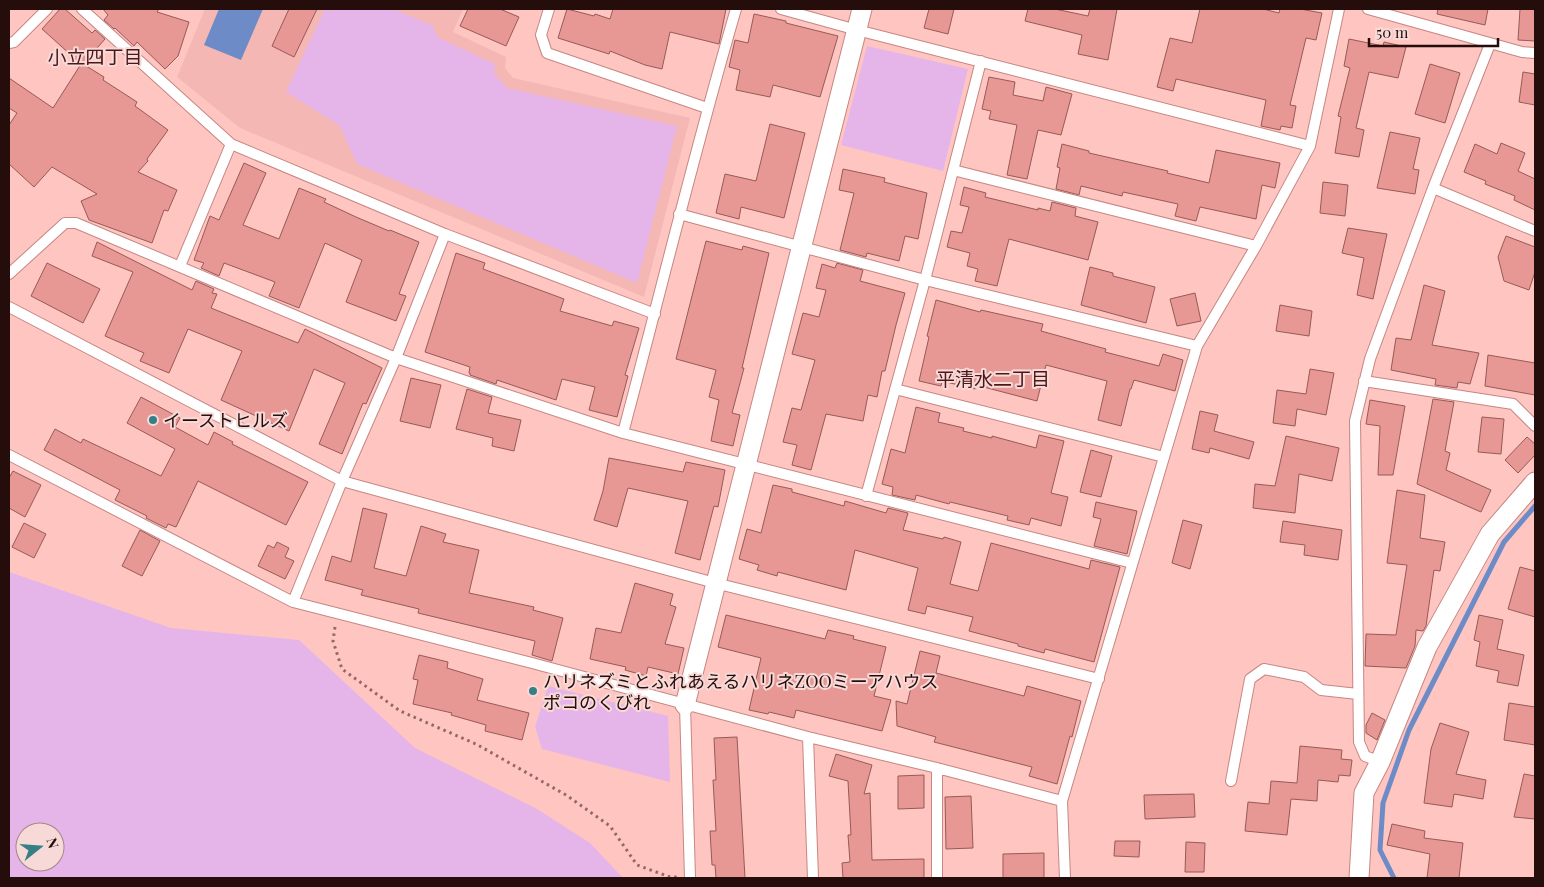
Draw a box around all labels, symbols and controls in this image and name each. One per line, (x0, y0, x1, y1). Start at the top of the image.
scale bar (1369, 15, 1498, 47)
text: 50 m (1376, 22, 1409, 42)
district label: 小立四丁目 (47, 43, 143, 69)
district label: 平清水二丁目 (936, 365, 1050, 391)
place label: イーストヒルズ (163, 408, 288, 432)
marker: イーストヒルズ (147, 414, 159, 426)
place label: ハリネズミとふれあえるハリネZOOミーアハウス ポコのくびれ (543, 669, 938, 714)
marker: ハリネズミとふれあえるハリネZOOミーアハウス ポコのくびれ (527, 685, 539, 697)
north arrow (15, 822, 65, 872)
text: N (42, 835, 63, 851)

